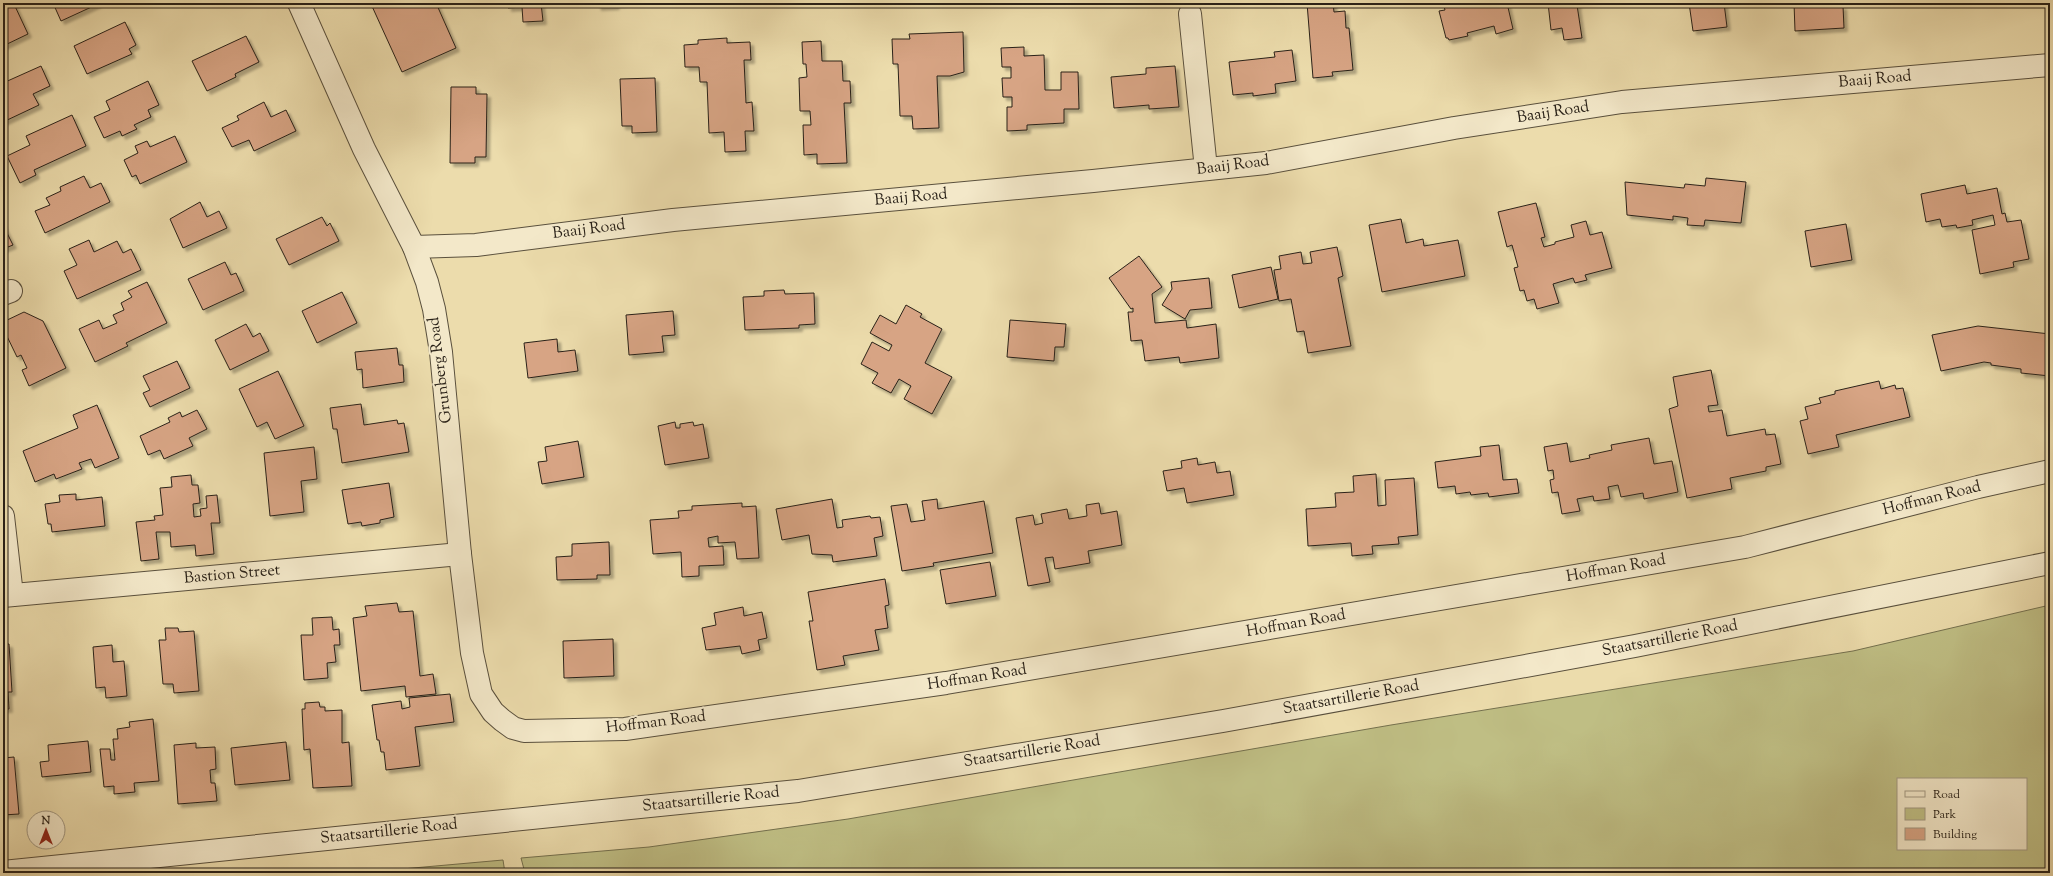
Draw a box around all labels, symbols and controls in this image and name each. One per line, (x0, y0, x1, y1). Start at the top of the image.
street label: Baaij Road (1838, 65, 1912, 95)
street label: Baaij Road (1515, 96, 1591, 130)
street label: Baaij Road (1195, 150, 1271, 182)
street label: Baaij Road (874, 183, 948, 213)
street label: Baaij Road (551, 214, 627, 246)
street label: Grunberg Road (423, 315, 459, 425)
street label: Hoffman Road (1880, 476, 1984, 522)
street label: Hoffman Road (1564, 549, 1668, 589)
street label: Bastion Street (183, 559, 282, 591)
street label: Hoffman Road (1244, 604, 1348, 644)
street label: Staatsartillerie Road (1600, 615, 1740, 663)
street label: Hoffman Road (926, 659, 1028, 697)
street label: Staatsartillerie Road (1281, 675, 1421, 721)
street label: Hoffman Road (605, 705, 707, 741)
street label: Staatsartillerie Road (962, 730, 1102, 774)
legend (1897, 778, 2027, 850)
street label: Staatsartillerie Road (641, 781, 781, 819)
text: Road (1933, 786, 1960, 804)
text: Park (1933, 806, 1956, 824)
north arrow (26, 810, 66, 850)
text: N (41, 813, 51, 829)
street label: Staatsartillerie Road (319, 813, 459, 851)
text: Building (1933, 826, 1977, 844)

